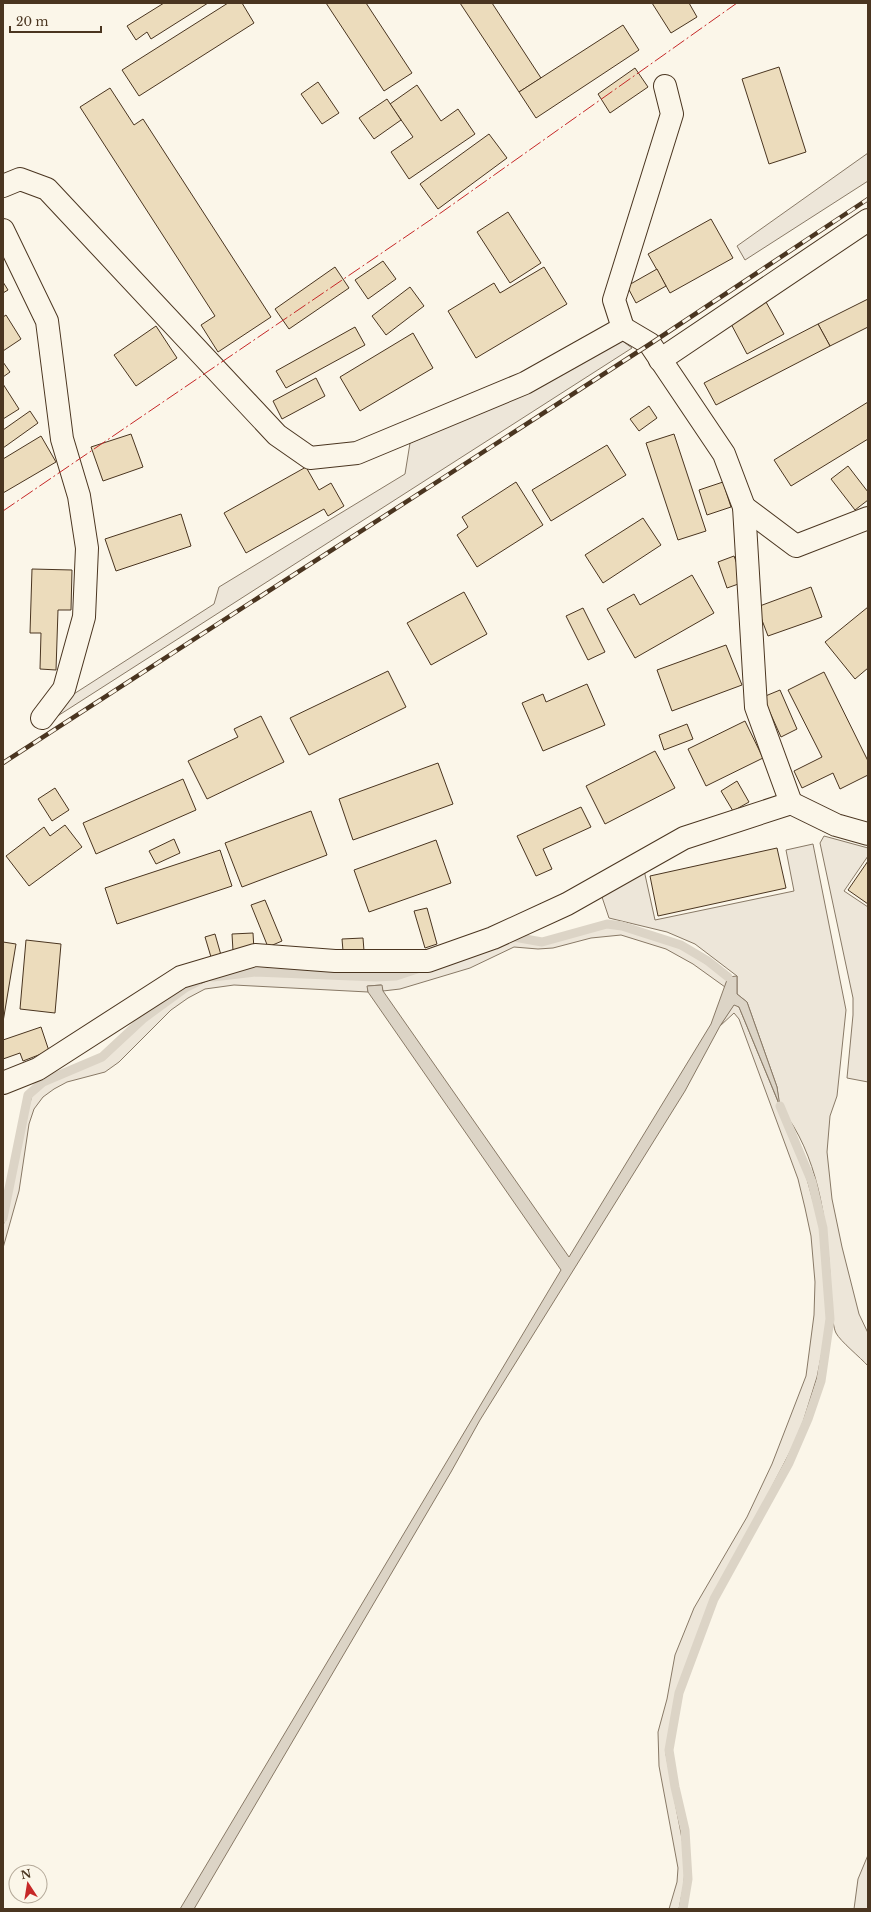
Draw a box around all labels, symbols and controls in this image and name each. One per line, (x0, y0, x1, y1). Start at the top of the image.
scale bar (10, 8, 101, 34)
text: 20 m (16, 14, 48, 29)
north arrow (8, 1864, 48, 1904)
text: N (19, 1866, 33, 1882)

